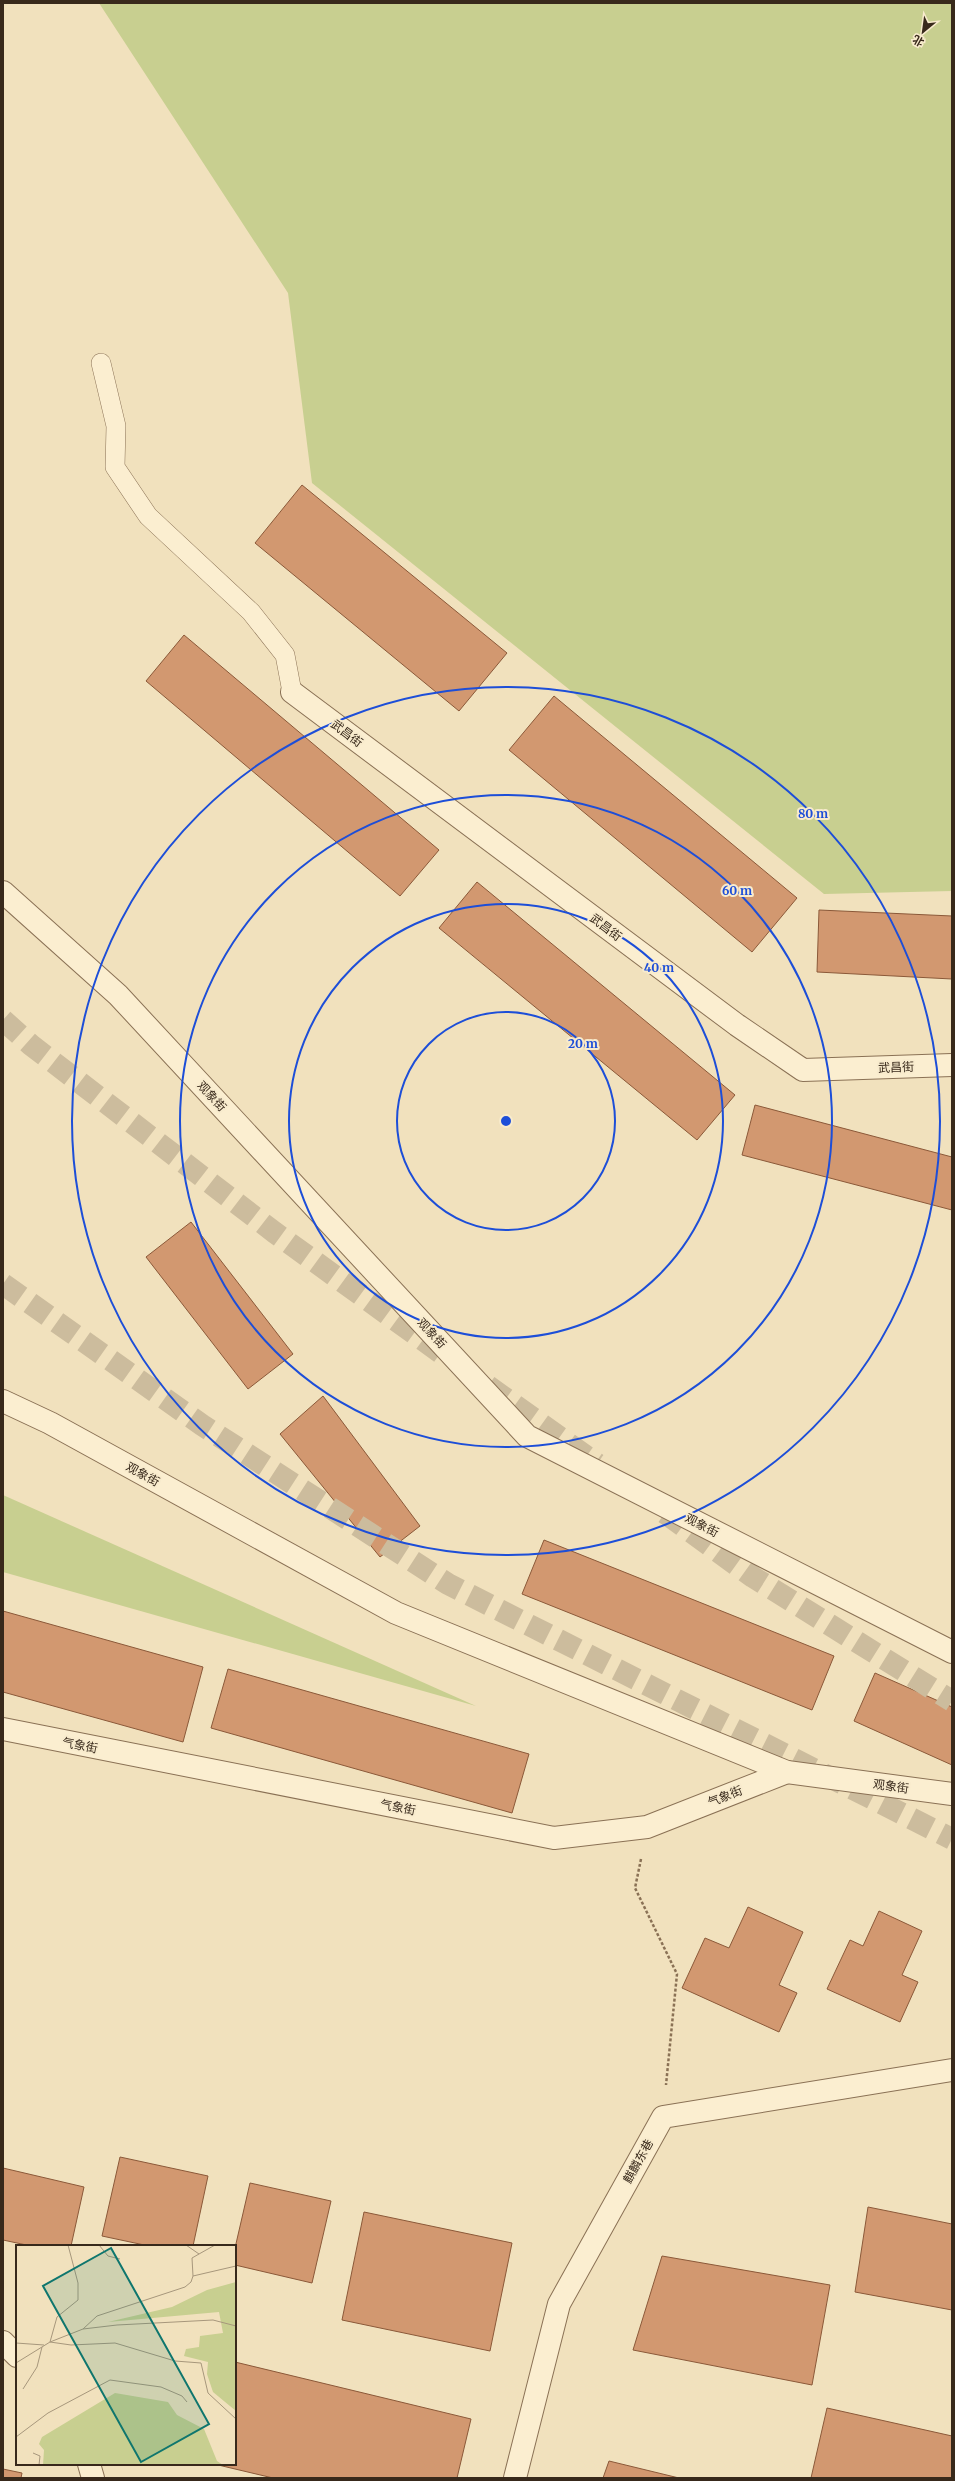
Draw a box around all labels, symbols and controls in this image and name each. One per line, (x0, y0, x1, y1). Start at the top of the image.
north arrow (903, 12, 943, 52)
text: 北 (910, 32, 926, 50)
street label: 武昌街 (328, 716, 366, 750)
text: 80 m (798, 806, 828, 821)
text: 60 m (722, 883, 752, 898)
street label: 武昌街 (587, 910, 625, 944)
text: 40 m (644, 960, 674, 975)
text: 20 m (568, 1036, 598, 1051)
street label: 武昌街 (878, 1059, 914, 1075)
street label: 观象街 (194, 1078, 230, 1114)
centre of rings (499, 1114, 513, 1128)
street label: 观象街 (414, 1315, 450, 1351)
street label: 观象街 (124, 1459, 162, 1489)
street label: 观象街 (683, 1510, 721, 1540)
street label: 气象街 (61, 1734, 99, 1756)
street label: 观象街 (872, 1776, 910, 1796)
street label: 气象街 (705, 1782, 745, 1810)
street label: 气象街 (379, 1796, 417, 1818)
street label: 麒麟东巷 (620, 2136, 656, 2186)
inset map (16, 2245, 236, 2465)

